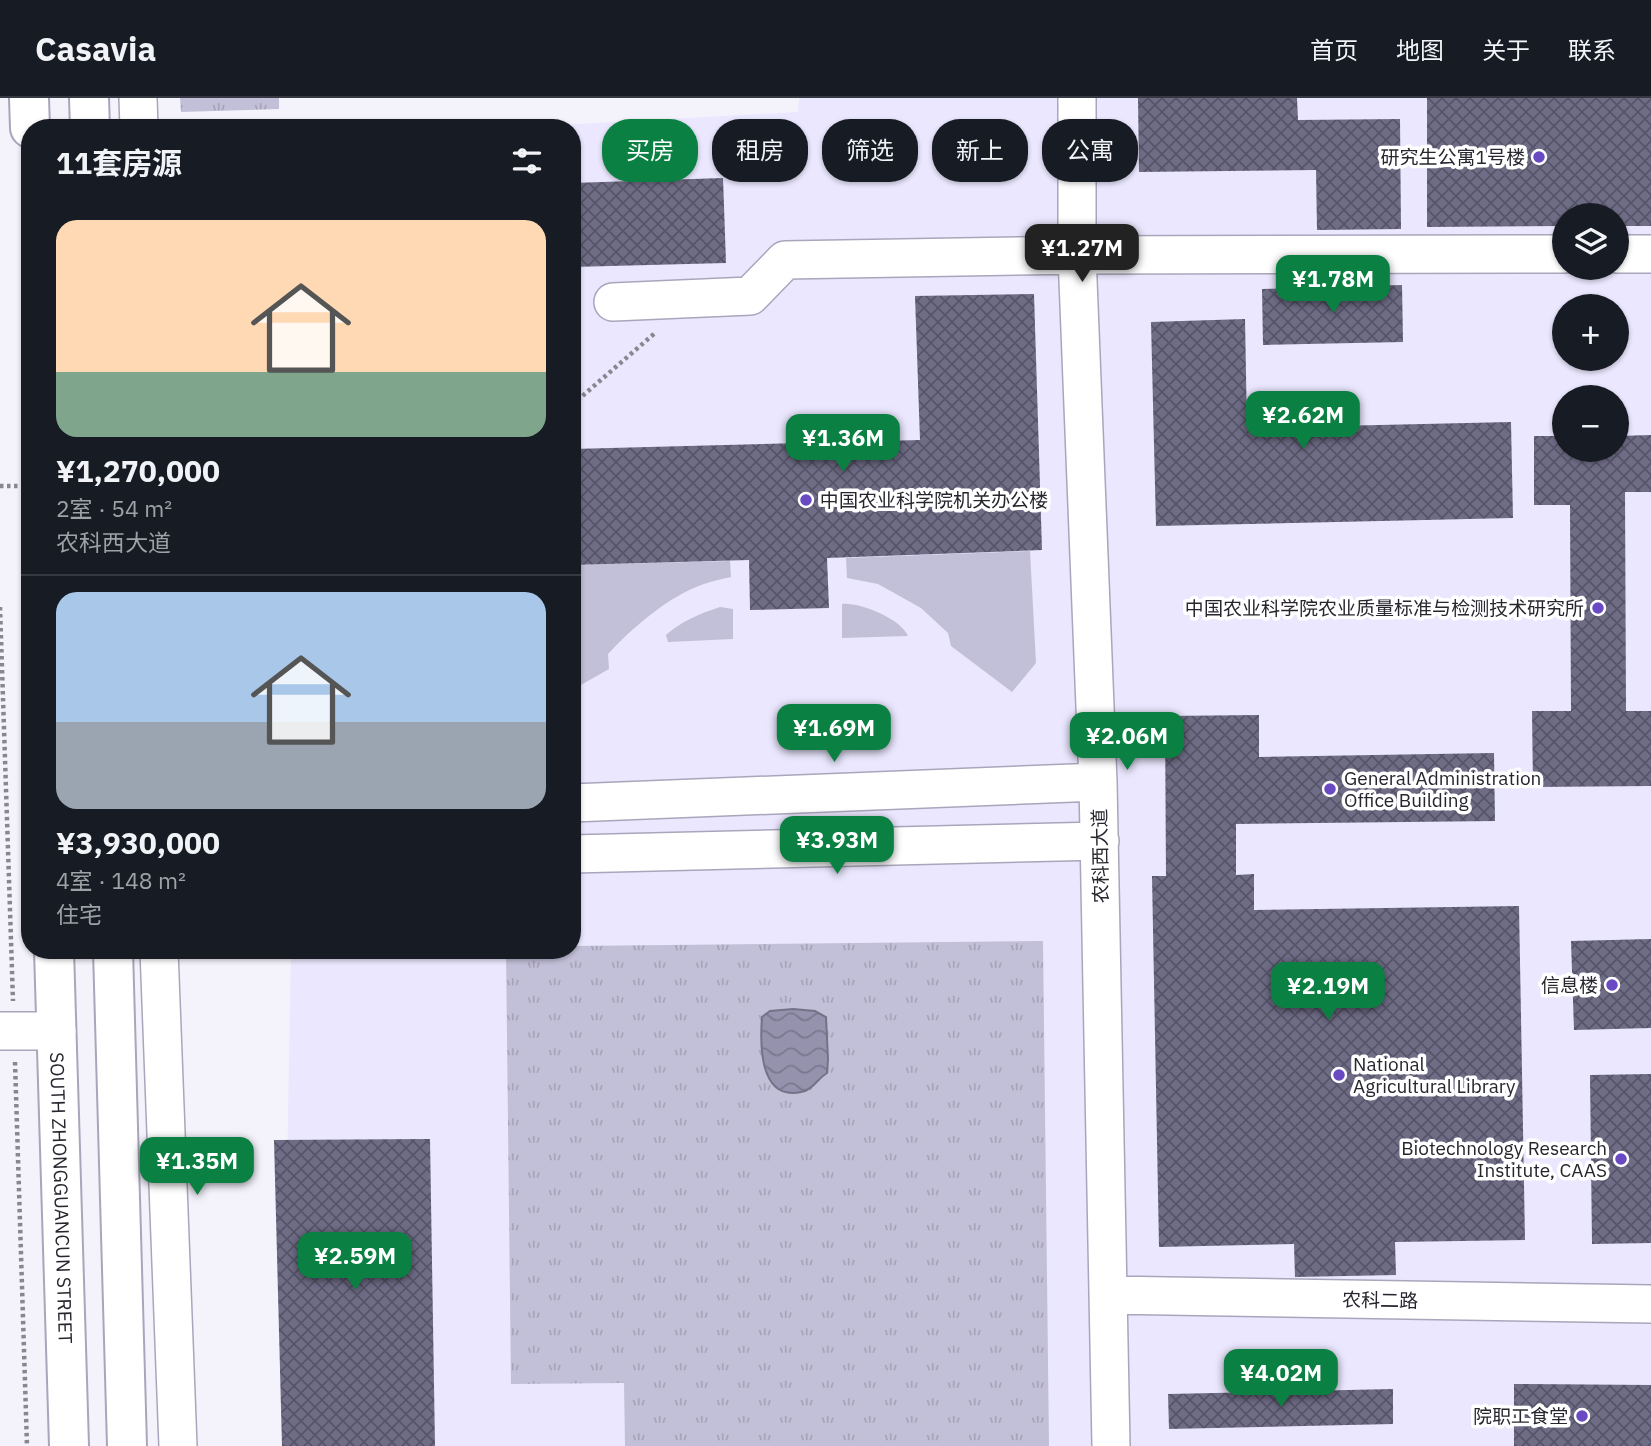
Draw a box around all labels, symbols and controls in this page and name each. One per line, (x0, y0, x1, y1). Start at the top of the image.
text: Casavia (35, 27, 156, 70)
text: 首页 (1310, 34, 1358, 66)
text: 地图 (1396, 34, 1444, 66)
text: 关于 (1482, 34, 1530, 66)
text: 联系 (1568, 34, 1616, 66)
chip: 买房 (602, 119, 698, 182)
chip: 租房 (712, 119, 808, 182)
chip: 筛选 (822, 119, 918, 182)
chip: 新上 (932, 119, 1028, 182)
chip: 公寓 (1042, 119, 1138, 182)
icon: filters (508, 142, 546, 180)
text: 11套房源 (56, 143, 182, 182)
place label: 研究生公寓1号楼 (1381, 145, 1525, 169)
marker: 研究生公寓1号楼 (1531, 149, 1547, 165)
map controls (1552, 203, 1629, 462)
button: layers (1552, 203, 1629, 280)
pin: ¥1.27M (1025, 225, 1139, 284)
text: ¥1.27M (1041, 232, 1123, 262)
pin: ¥1.78M (1276, 256, 1390, 315)
text: ¥1.78M (1292, 263, 1374, 293)
icon: home (238, 265, 364, 391)
button: + (1552, 294, 1629, 371)
button: − (1552, 385, 1629, 462)
pin: ¥2.62M (1246, 392, 1360, 451)
text: ¥2.62M (1262, 399, 1344, 429)
pin: ¥1.36M (786, 414, 900, 474)
text: ¥1.36M (802, 422, 884, 452)
text: ¥1,270,000 (56, 451, 220, 490)
place label: 中国农业科学院机关办公楼 (820, 488, 1048, 512)
marker: 中国农业科学院机关办公楼 (798, 492, 814, 508)
text: 2室 · 54 m² (56, 493, 172, 523)
text: 农科西大道 (56, 527, 171, 557)
place label: 中国农业科学院农业质量标准与检测技术研究所 (1185, 596, 1584, 620)
marker: 中国农业科学院农业质量标准与检测技术研究所 (1590, 600, 1606, 616)
icon: home (238, 637, 364, 763)
pin: ¥1.69M (777, 704, 891, 764)
text: ¥1.69M (793, 712, 875, 742)
pin: ¥2.06M (1070, 712, 1184, 772)
text: ¥2.06M (1086, 720, 1168, 750)
place label: General Administration Office Building (1344, 766, 1541, 812)
marker: General Administration Office Building (1322, 781, 1338, 797)
street label: 农科西大道 (1087, 808, 1113, 904)
pin: ¥3.93M (780, 816, 894, 876)
text: ¥3,930,000 (56, 823, 220, 862)
text: ¥3.93M (796, 824, 878, 854)
text: 4室 · 148 m² (56, 865, 186, 895)
text: 住宅 (56, 899, 102, 929)
pin: ¥2.19M (1271, 962, 1385, 1022)
text: ¥2.19M (1287, 970, 1369, 1000)
place label: 信息楼 (1541, 973, 1598, 997)
marker: 信息楼 (1604, 977, 1620, 993)
street label: SOUTH ZHONGGUANCUN STREET (45, 1052, 78, 1344)
place label: National Agricultural Library (1353, 1052, 1516, 1098)
marker: National Agricultural Library (1331, 1067, 1347, 1083)
place label: Biotechnology Research Institute, CAAS (1401, 1136, 1607, 1182)
pin: ¥1.35M (140, 1138, 254, 1197)
text: ¥1.35M (156, 1145, 238, 1175)
marker: Biotechnology Research Institute, CAAS (1613, 1151, 1629, 1167)
pin: ¥2.59M (298, 1232, 412, 1292)
text: ¥2.59M (314, 1240, 396, 1270)
street label: 农科二路 (1342, 1287, 1418, 1313)
pin: ¥4.02M (1224, 1350, 1338, 1409)
text: ¥4.02M (1240, 1357, 1322, 1387)
place label: 院职工食堂 (1473, 1404, 1568, 1428)
marker: 院职工食堂 (1574, 1408, 1590, 1424)

